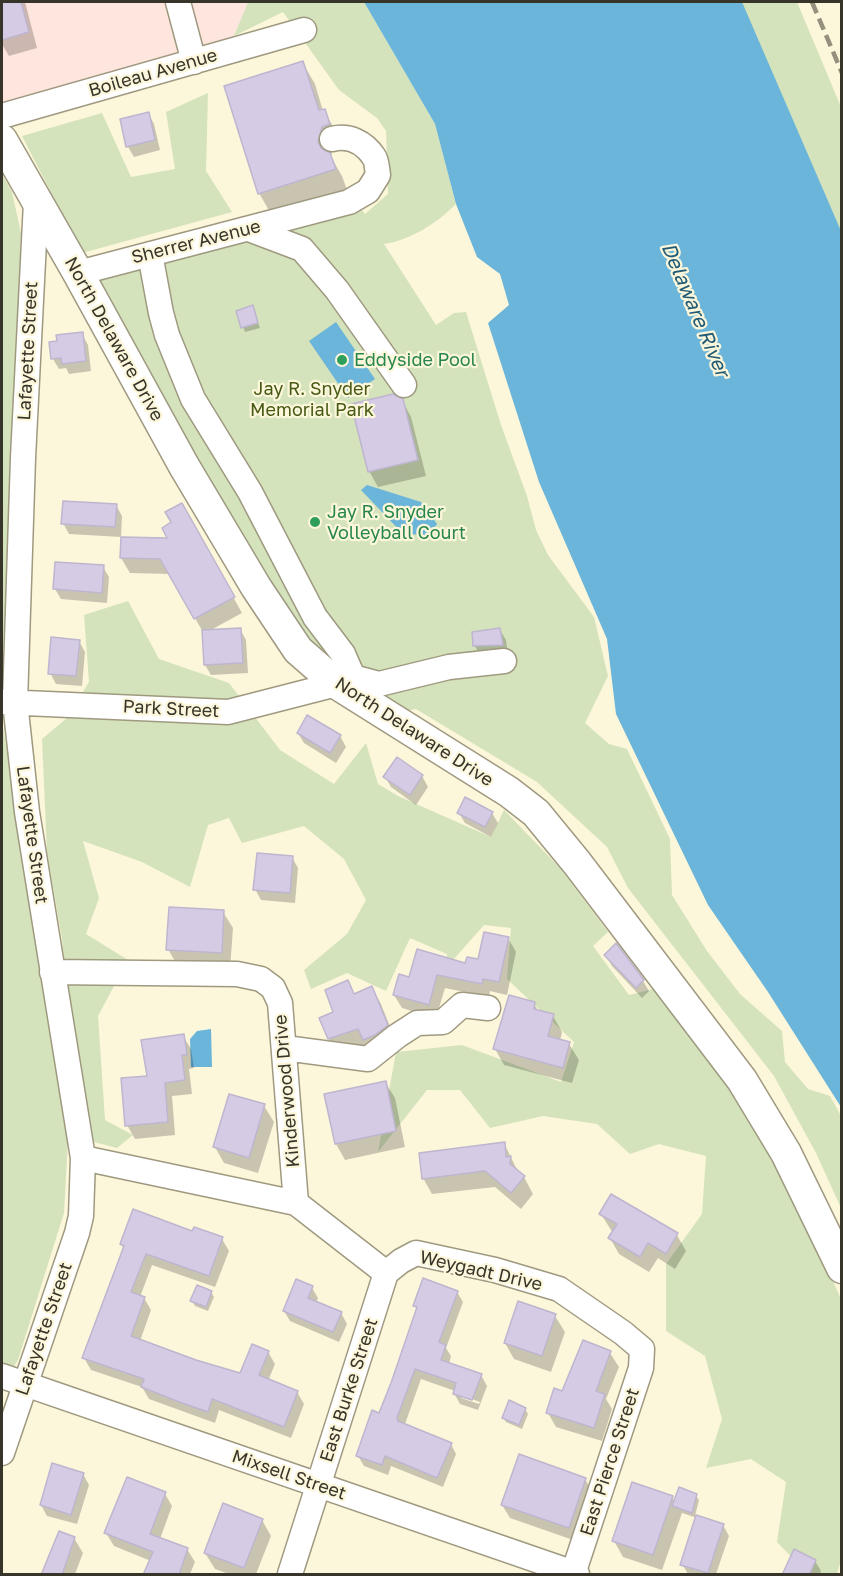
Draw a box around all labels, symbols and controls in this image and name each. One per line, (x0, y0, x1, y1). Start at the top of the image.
street label: Boileau Avenue (86, 44, 220, 102)
street label: Sherrer Avenue (129, 216, 263, 268)
water label: Delaware River (656, 239, 734, 381)
street label: North Delaware Drive (60, 253, 168, 425)
street label: Lafayette Street (14, 281, 42, 421)
place label: Eddyside Pool (354, 349, 476, 371)
marker: Eddyside Pool (335, 353, 349, 367)
park label: Jay R. Snyder Memorial Park (250, 378, 374, 420)
place label: Jay R. Snyder Volleyball Court (327, 501, 466, 544)
marker: Jay R. Snyder Volleyball Court (308, 515, 322, 529)
street label: North Delaware Drive (331, 673, 497, 791)
street label: Park Street (122, 696, 220, 722)
street label: Lafayette Street (12, 765, 52, 905)
street label: Kinderwood Drive (270, 1014, 304, 1168)
street label: Weygadt Drive (418, 1246, 544, 1296)
street label: Lafayette Street (11, 1260, 77, 1398)
street label: East Burke Street (316, 1315, 382, 1465)
street label: East Pierce Street (576, 1385, 644, 1539)
street label: Mixsell Street (229, 1445, 349, 1505)

